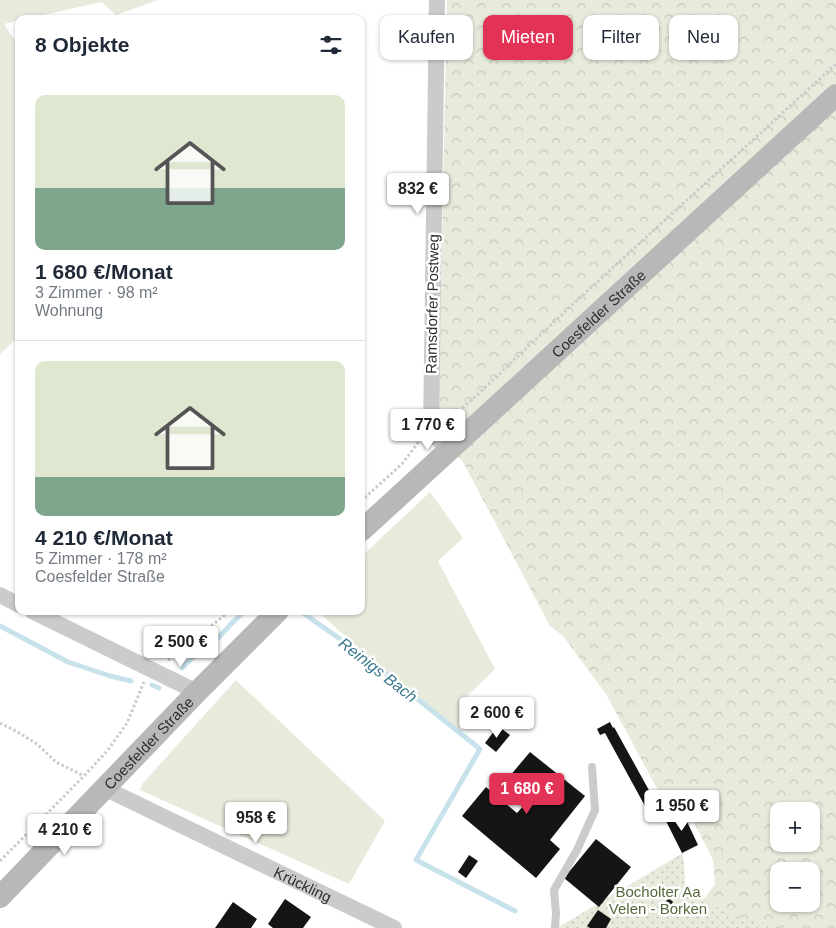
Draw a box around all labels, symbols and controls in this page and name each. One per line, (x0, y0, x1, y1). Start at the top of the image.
chip: Kaufen (380, 15, 473, 60)
chip: Mieten (483, 15, 573, 60)
chip: Filter (583, 15, 659, 60)
chip: Neu (669, 15, 738, 60)
icon: filters (317, 31, 345, 59)
text: 8 Objekte (35, 33, 130, 56)
icon: home (145, 128, 235, 218)
pin: 832 € (383, 172, 453, 215)
text: 832 € (398, 180, 438, 197)
street label: Ramsdorfer Postweg (422, 234, 442, 374)
text: 1 680 €/Monat (35, 260, 173, 283)
street label: Coesfelder Straße (548, 266, 649, 361)
text: 3 Zimmer · 98 m² (35, 284, 158, 301)
text: Wohnung (35, 302, 103, 319)
icon: home (145, 393, 235, 483)
pin: 1 770 € (382, 408, 474, 451)
text: 1 770 € (401, 416, 455, 433)
text: 4 210 €/Monat (35, 526, 173, 549)
text: 5 Zimmer · 178 m² (35, 550, 167, 567)
text: Coesfelder Straße (35, 568, 165, 585)
pin: 2 500 € (135, 626, 227, 668)
text: 2 500 € (154, 633, 208, 650)
water label: Reinigs Bach (336, 634, 420, 706)
street label: Coesfelder Straße (100, 693, 197, 792)
pin: 2 600 € (451, 696, 543, 739)
text: 2 600 € (470, 704, 524, 721)
pin: 1 680 € (481, 772, 573, 815)
text: 1 680 € (500, 780, 554, 797)
pin: 1 950 € (636, 790, 728, 832)
text: 1 950 € (655, 797, 709, 814)
pin: 958 € (221, 802, 291, 844)
map controls (770, 802, 820, 912)
button: + (770, 802, 820, 852)
text: 958 € (236, 809, 276, 826)
pin: 4 210 € (19, 814, 111, 856)
text: 4 210 € (38, 821, 92, 838)
button: − (770, 862, 820, 912)
street label: Krückling (272, 863, 335, 905)
park label: Bocholter Aa Velen - Borken (609, 883, 707, 917)

